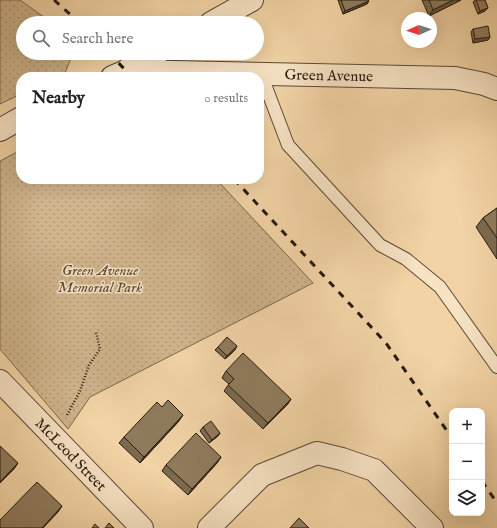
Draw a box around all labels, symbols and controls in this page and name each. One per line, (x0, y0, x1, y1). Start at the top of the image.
north arrow (401, 12, 437, 48)
search box (16, 16, 264, 60)
icon: search (30, 27, 52, 49)
text: Search here (62, 29, 133, 48)
street label: Green Avenue (284, 65, 373, 86)
text: Nearby (32, 88, 85, 109)
text: 0 results (204, 90, 248, 107)
park label: Green Avenue Memorial Park (58, 261, 142, 297)
map controls (449, 408, 485, 516)
button: + (449, 408, 485, 444)
street label: McLeod Street (31, 414, 111, 495)
button: − (449, 444, 485, 480)
button: layers (449, 480, 485, 516)

